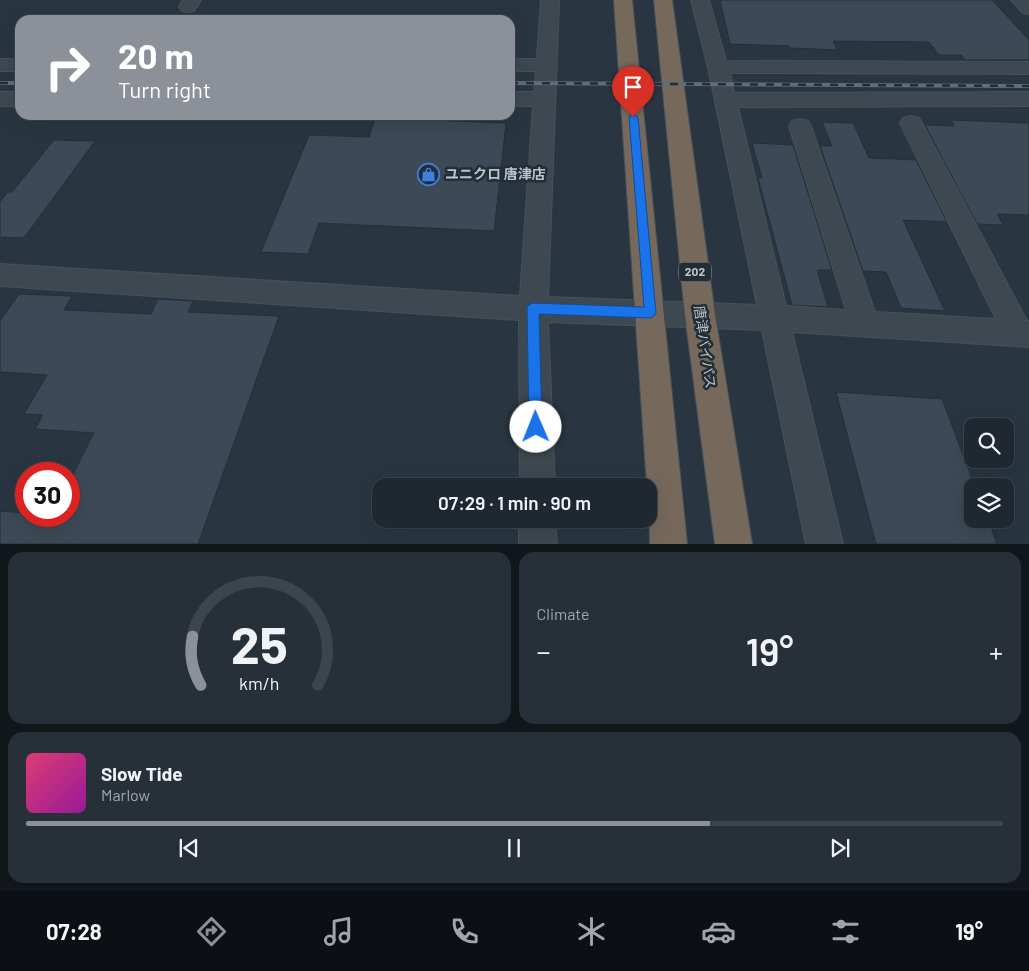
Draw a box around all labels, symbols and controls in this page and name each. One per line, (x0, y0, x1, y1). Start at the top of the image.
text: 20 m (118, 34, 194, 76)
icon: right (35, 35, 100, 100)
pin (612, 66, 654, 117)
icon: arrive (619, 73, 647, 101)
text: Turn right (118, 76, 211, 102)
shop icon: ユニクロ 唐津店 (417, 162, 441, 186)
place label: ユニクロ 唐津店 (445, 165, 546, 182)
road number: 202 (679, 262, 711, 282)
street label: 唐津バイパス (691, 304, 720, 390)
position arrow (509, 400, 561, 452)
map controls (964, 418, 1014, 528)
button: search (964, 418, 1014, 468)
speed limit sign: 30 (15, 462, 80, 527)
button: layers (964, 478, 1014, 528)
text: 07:29 · 1 min · 90 m (438, 491, 591, 514)
text: Climate (537, 604, 589, 623)
text: 25 (231, 612, 288, 674)
text: 19° (746, 628, 794, 674)
text: − (537, 634, 551, 668)
text: + (989, 634, 1003, 668)
text: km/h (239, 672, 279, 694)
text: Slow Tide (101, 762, 183, 785)
text: Marlow (101, 785, 150, 804)
icon: previous (175, 834, 203, 862)
icon: pause (500, 834, 528, 862)
icon: next (826, 834, 854, 862)
icon: directions (194, 914, 229, 949)
icon: music (321, 914, 356, 949)
icon: phone (447, 914, 482, 949)
icon: climate (574, 914, 609, 949)
icon: car (701, 914, 736, 949)
icon: filters (828, 914, 863, 949)
text: 07:28 (46, 918, 102, 944)
text: 19° (955, 918, 983, 944)

